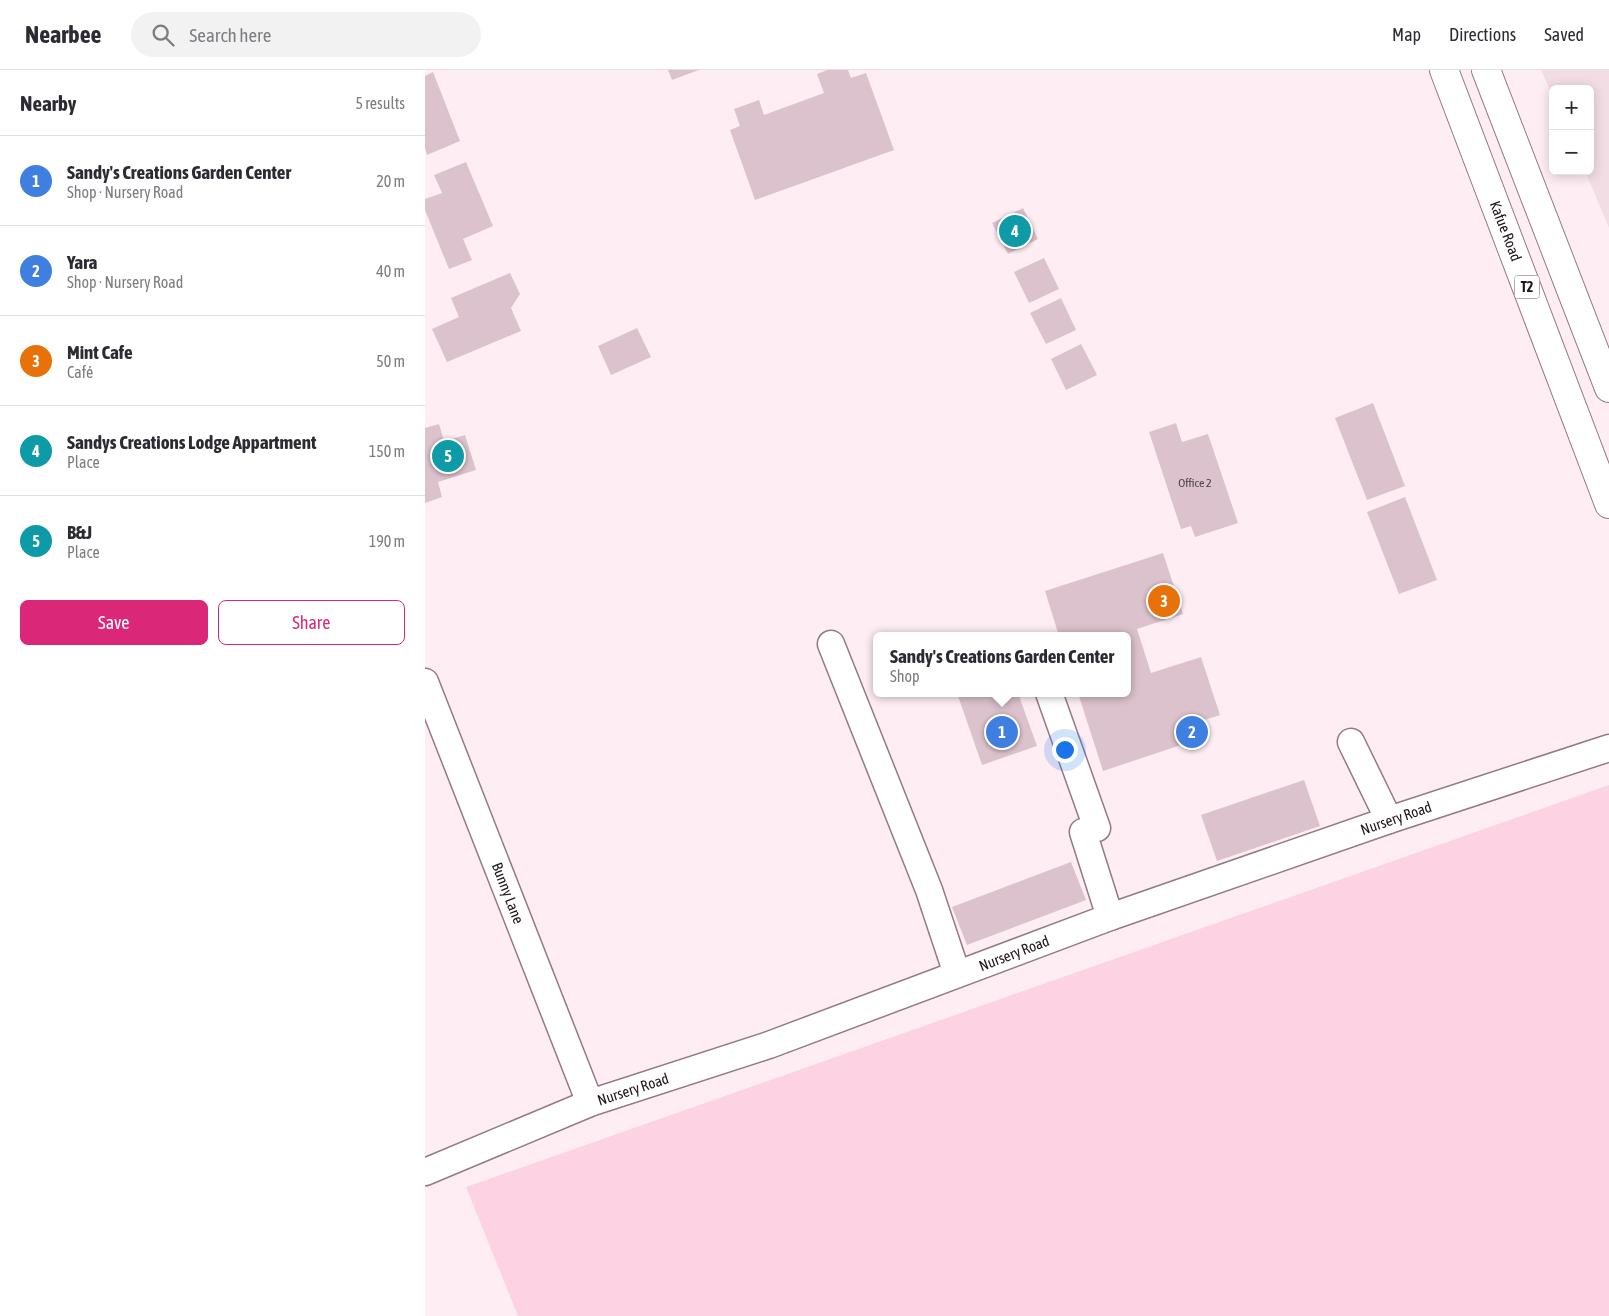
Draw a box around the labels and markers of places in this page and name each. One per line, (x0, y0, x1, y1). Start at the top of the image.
pin: 4 (999, 212, 1031, 250)
pin: 5 (432, 437, 464, 475)
pin: 3 (1148, 582, 1180, 620)
pin: 1 (986, 713, 1018, 751)
pin: 2 (1176, 713, 1208, 751)

